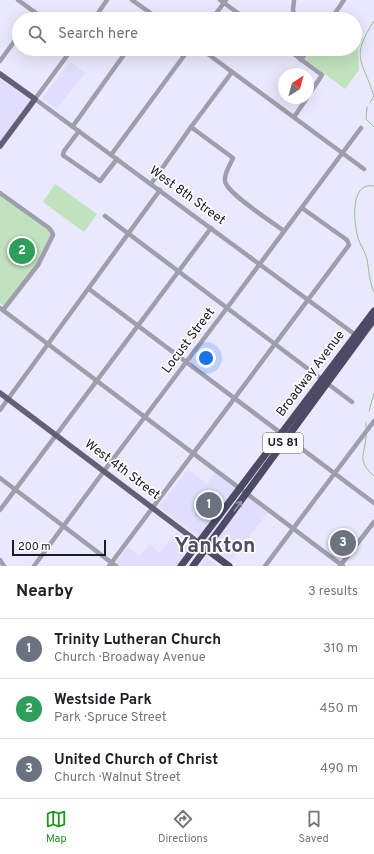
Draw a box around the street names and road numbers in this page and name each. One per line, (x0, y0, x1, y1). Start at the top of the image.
street label: West 8th Street (146, 163, 228, 229)
street label: Locust Street (159, 305, 219, 377)
street label: Broadway Avenue (273, 328, 349, 420)
road number: US 81 (263, 433, 303, 453)
street label: West 4th Street (81, 436, 163, 504)

